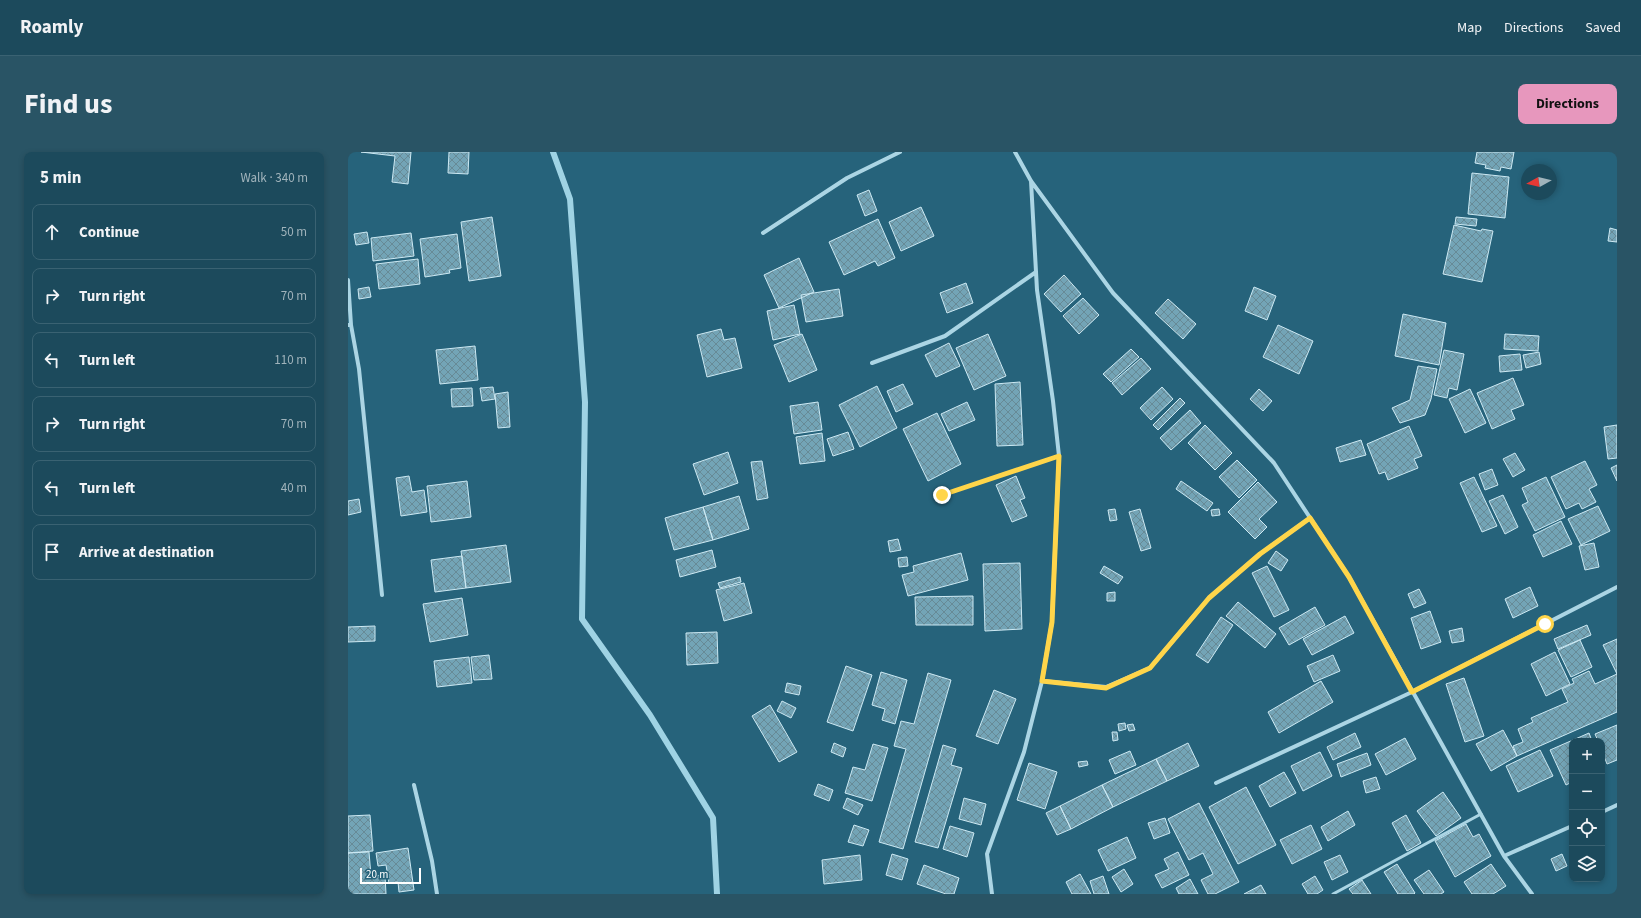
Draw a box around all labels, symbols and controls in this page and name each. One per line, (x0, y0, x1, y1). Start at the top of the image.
text: Roamly (20, 14, 83, 41)
text: Map (1457, 18, 1482, 38)
text: Directions (1504, 18, 1563, 38)
text: Saved (1585, 18, 1621, 38)
text: Find us (24, 84, 112, 124)
button: Directions (1518, 84, 1617, 124)
north arrow (1521, 164, 1557, 200)
text: 5 min (40, 166, 81, 190)
text: Walk · 340 m (240, 169, 308, 187)
icon: ahead (41, 221, 63, 243)
text: Continue (79, 222, 139, 243)
text: 50 m (281, 223, 307, 241)
icon: right (41, 285, 63, 307)
text: Turn right (79, 286, 145, 307)
text: 70 m (281, 287, 307, 305)
icon: left (41, 349, 63, 371)
text: Turn left (79, 350, 135, 371)
text: 110 m (274, 351, 307, 369)
icon: right (41, 413, 63, 435)
text: Turn right (79, 414, 145, 435)
text: 70 m (281, 415, 307, 433)
icon: left (41, 477, 63, 499)
text: Turn left (79, 478, 135, 499)
text: 40 m (281, 479, 307, 497)
route end (933, 486, 951, 504)
icon: arrive (41, 541, 63, 563)
text: Arrive at destination (79, 542, 214, 563)
route start (1536, 615, 1554, 633)
map controls (1569, 738, 1605, 882)
button: + (1569, 738, 1605, 774)
button: − (1569, 774, 1605, 810)
button: locate (1569, 810, 1605, 846)
button: layers (1569, 846, 1605, 882)
scale bar (360, 866, 421, 885)
text: 20 m (366, 867, 388, 882)

